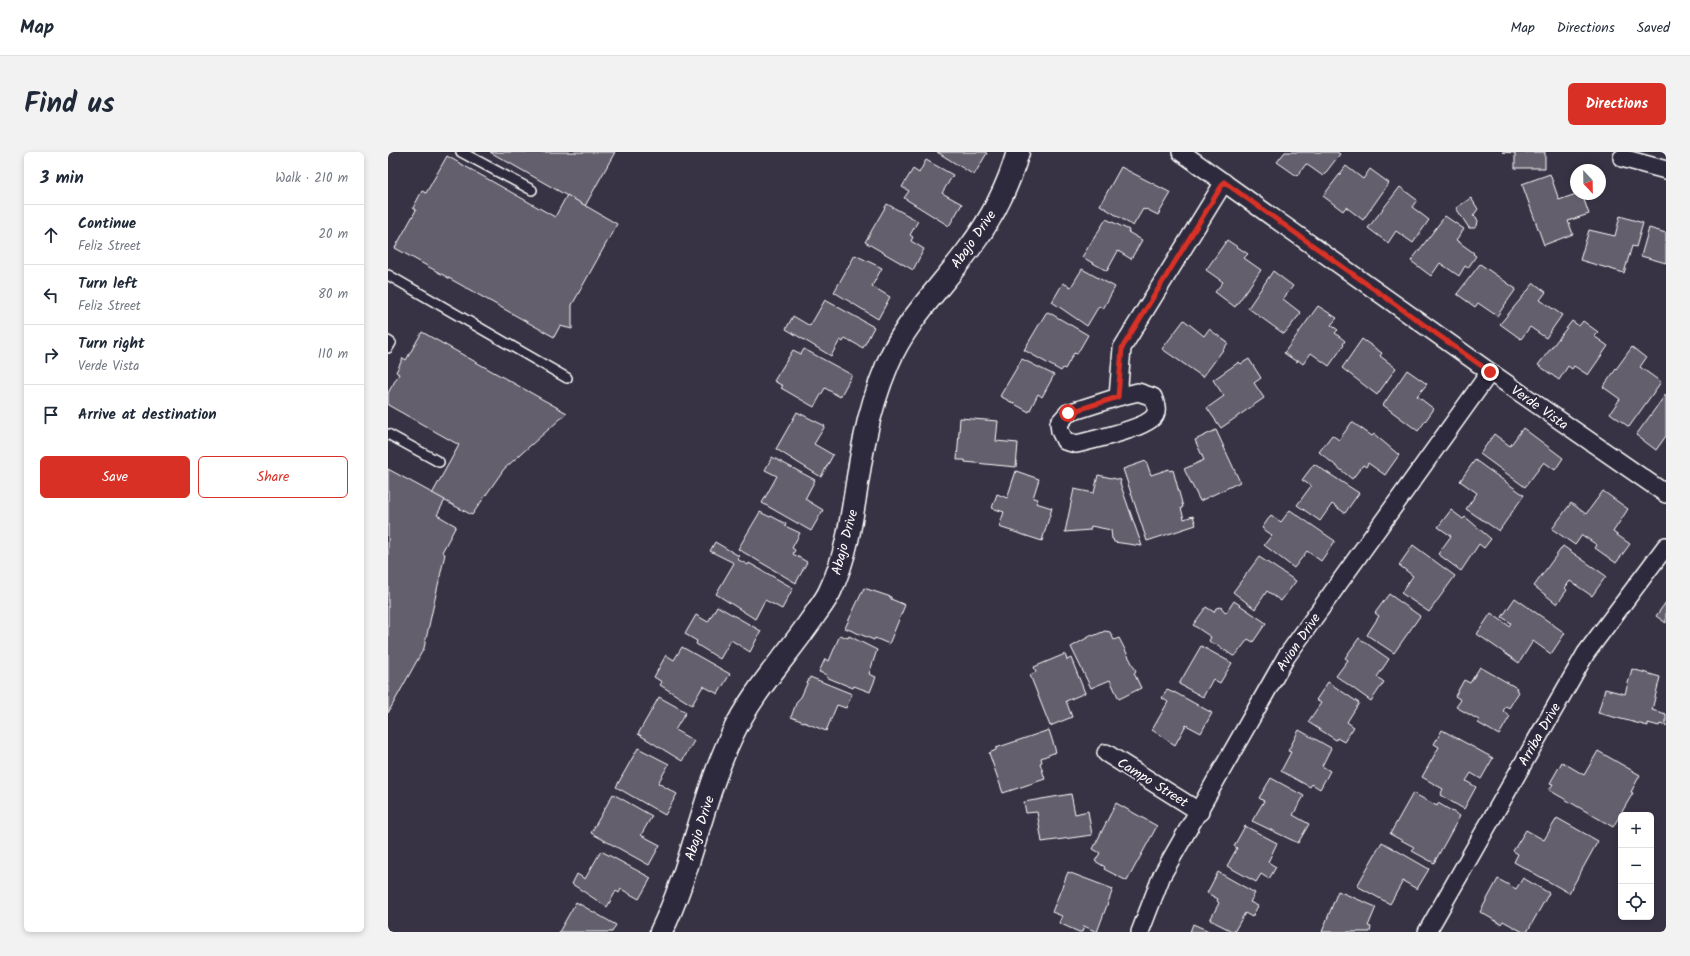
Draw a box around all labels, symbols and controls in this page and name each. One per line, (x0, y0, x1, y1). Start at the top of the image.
text: Map (20, 13, 54, 43)
text: Map (1510, 17, 1535, 39)
text: Directions (1557, 17, 1615, 39)
text: Saved (1637, 17, 1670, 39)
text: Find us (24, 82, 115, 127)
button: Directions (1568, 83, 1666, 125)
north arrow (1570, 164, 1606, 200)
text: 3 min (40, 165, 84, 192)
text: Walk · 210 m (275, 168, 348, 189)
street label: Abajo Drive (946, 205, 1002, 273)
text: Continue (78, 212, 136, 236)
icon: ahead (40, 224, 62, 246)
text: 20 m (318, 224, 348, 245)
text: Feliz Street (78, 236, 141, 257)
text: Turn left (78, 272, 138, 296)
icon: left (40, 284, 62, 306)
text: 80 m (318, 284, 348, 305)
text: Feliz Street (78, 296, 141, 317)
text: Turn right (78, 332, 145, 356)
icon: right (40, 344, 62, 366)
text: 110 m (318, 344, 348, 365)
text: Verde Vista (78, 356, 139, 377)
route end (1481, 363, 1499, 381)
street label: Verde Vista (1506, 380, 1573, 436)
text: Arrive at destination (78, 403, 217, 427)
icon: arrive (40, 404, 62, 426)
route start (1059, 404, 1077, 422)
button: Save (40, 456, 190, 498)
button: Share (198, 456, 348, 498)
street label: Abajo Drive (826, 506, 864, 578)
street label: Avion Drive (1271, 608, 1327, 676)
street label: Arriba Drive (1513, 698, 1567, 770)
street label: Campo Street (1113, 752, 1193, 814)
street label: Abajo Drive (679, 792, 721, 864)
map controls (1618, 812, 1654, 920)
button: + (1618, 812, 1654, 848)
button: − (1618, 848, 1654, 884)
button: locate (1618, 884, 1654, 920)

